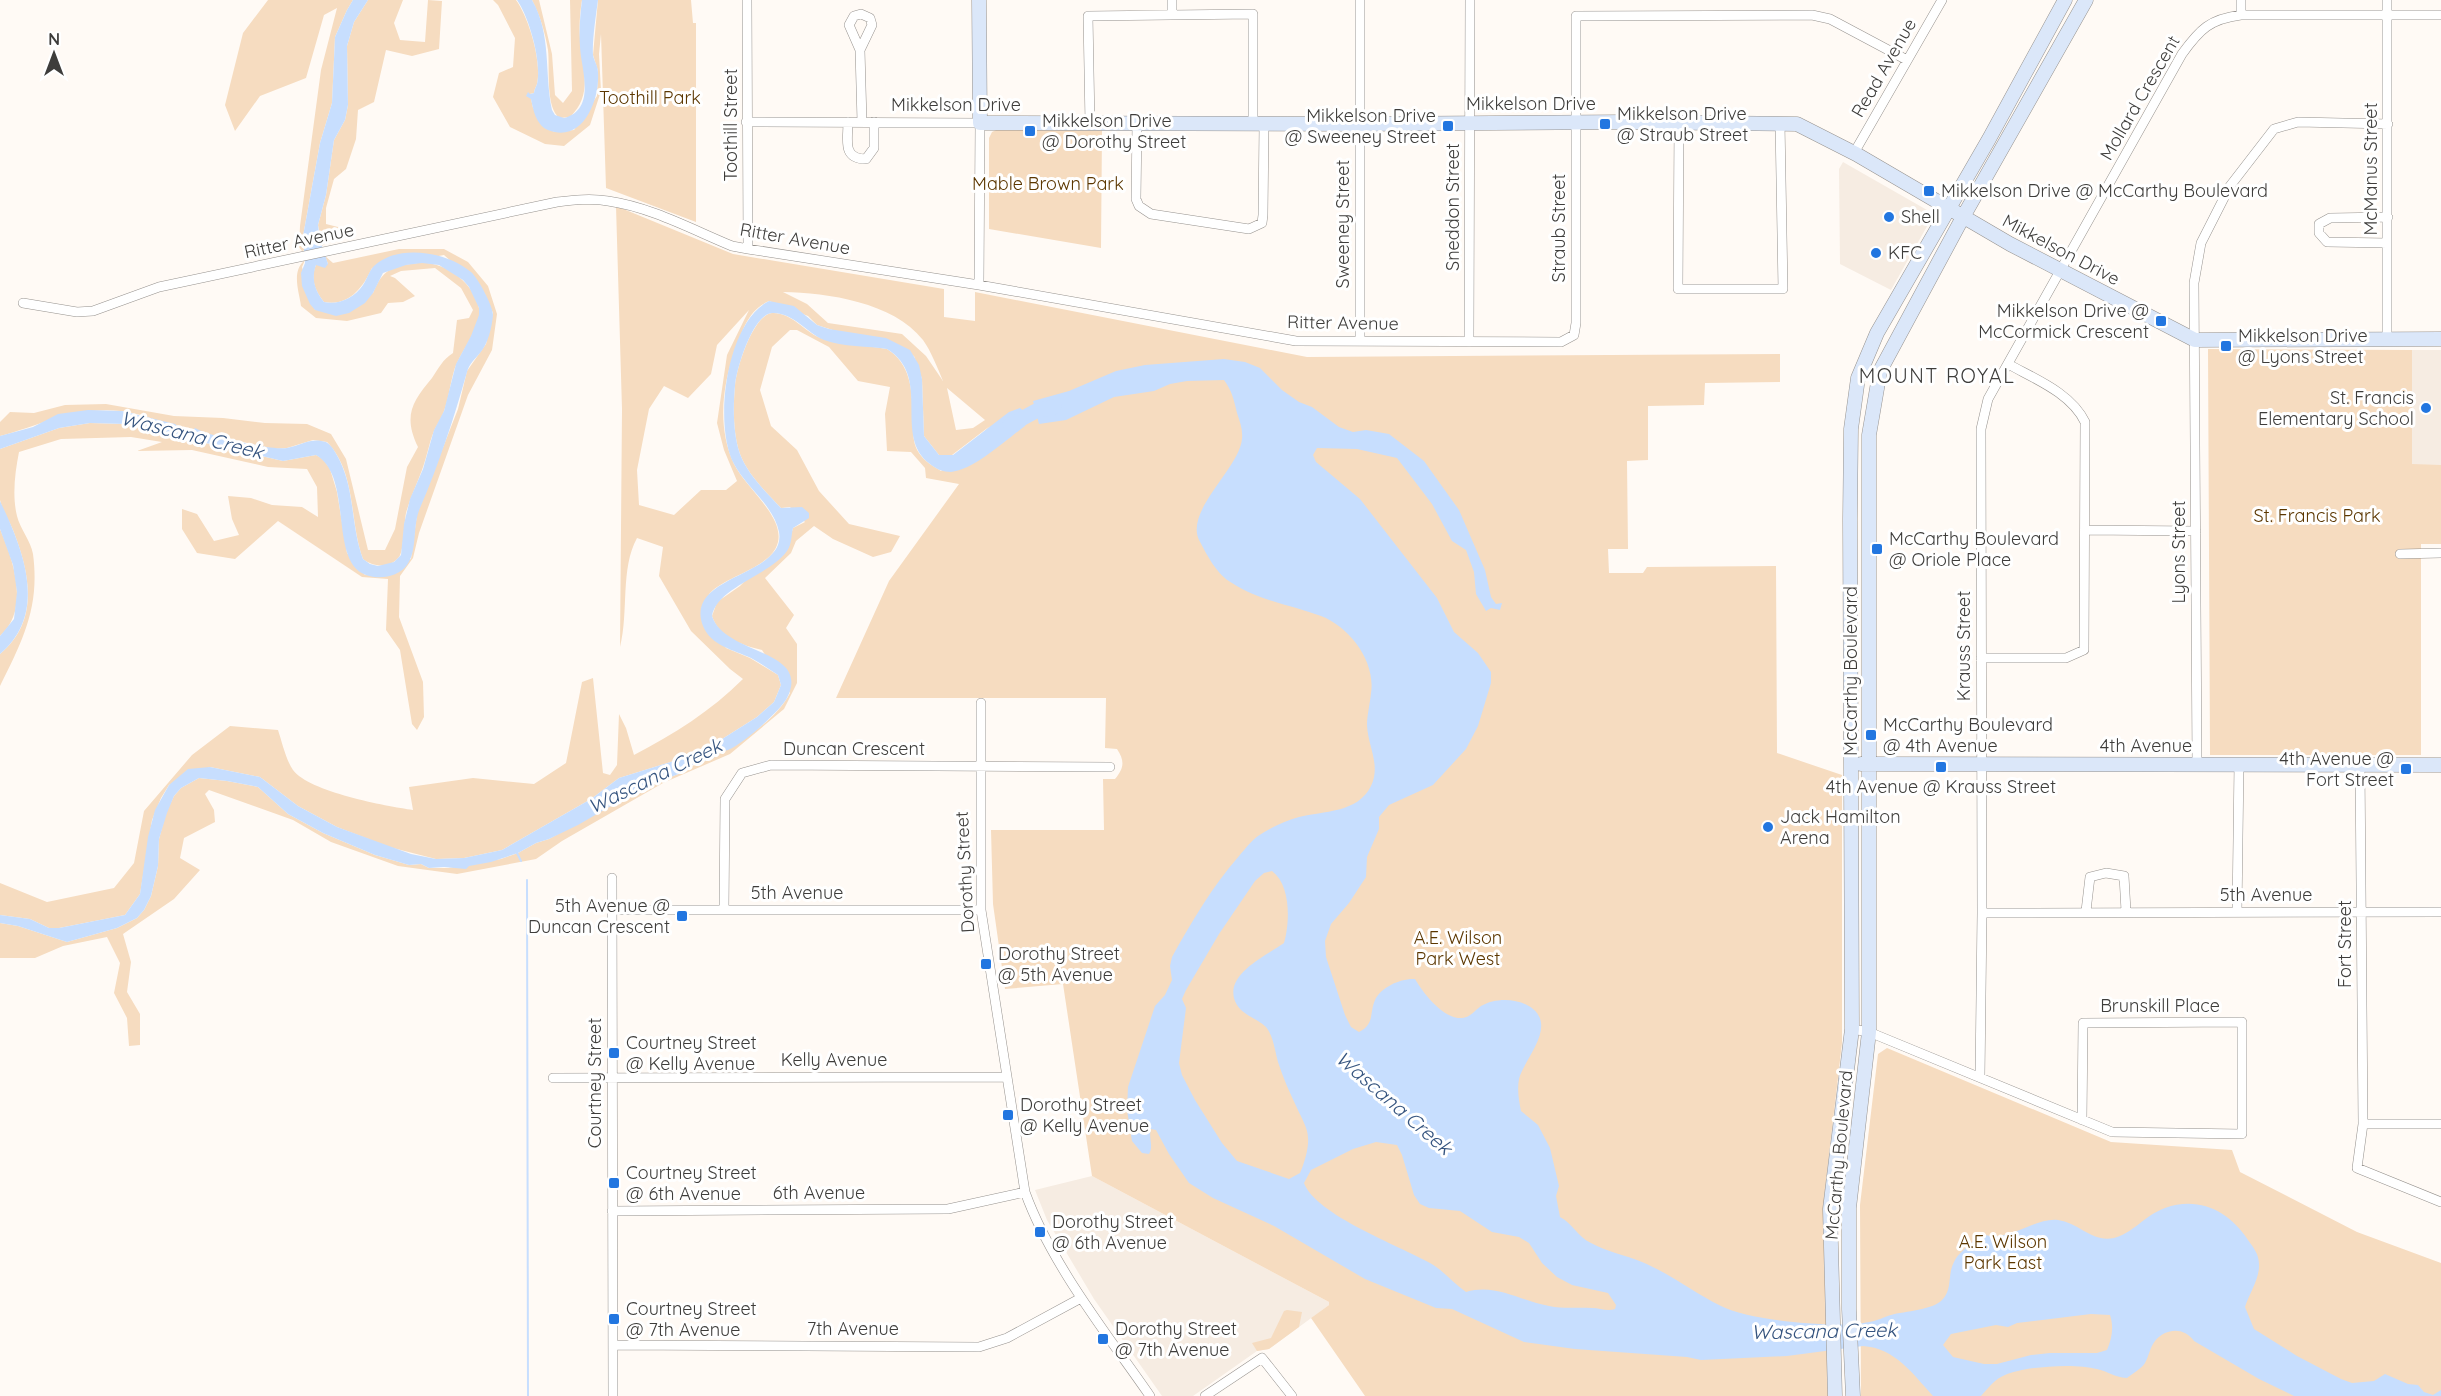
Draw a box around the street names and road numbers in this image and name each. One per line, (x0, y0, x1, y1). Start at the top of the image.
street label: Read Avenue (1846, 14, 1921, 121)
street label: Mollard Crescent (2095, 31, 2185, 164)
street label: Toothill Street (719, 68, 742, 182)
street label: Mikkelson Drive (1466, 92, 1596, 115)
street label: Mikkelson Drive (891, 93, 1021, 116)
street label: McManus Street (2359, 102, 2382, 236)
street label: Sneddon Street (1441, 143, 1464, 271)
street label: Sweeney Street (1331, 160, 1354, 288)
street label: Straub Street (1547, 174, 1570, 282)
street label: Mikkelson Drive (1999, 209, 2124, 290)
street label: Ritter Avenue (738, 217, 852, 260)
street label: Ritter Avenue (242, 218, 356, 263)
street label: Ritter Avenue (1287, 310, 1399, 335)
street label: Lyons Street (2167, 500, 2190, 604)
street label: McCarthy Boulevard (1839, 586, 1862, 756)
street label: Krauss Street (1952, 591, 1975, 701)
street label: 4th Avenue (2100, 734, 2192, 757)
street label: Duncan Crescent (783, 737, 925, 760)
street label: Dorothy Street (950, 811, 979, 934)
street label: 5th Avenue (751, 881, 843, 904)
street label: 5th Avenue (2220, 883, 2312, 906)
street label: Fort Street (2333, 900, 2356, 988)
street label: Brunskill Place (2100, 994, 2220, 1017)
street label: Courtney Street (583, 1018, 606, 1148)
street label: Kelly Avenue (781, 1048, 887, 1071)
street label: McCarthy Boulevard (1820, 1069, 1857, 1241)
street label: 6th Avenue (773, 1181, 865, 1204)
street label: 7th Avenue (807, 1317, 899, 1340)

